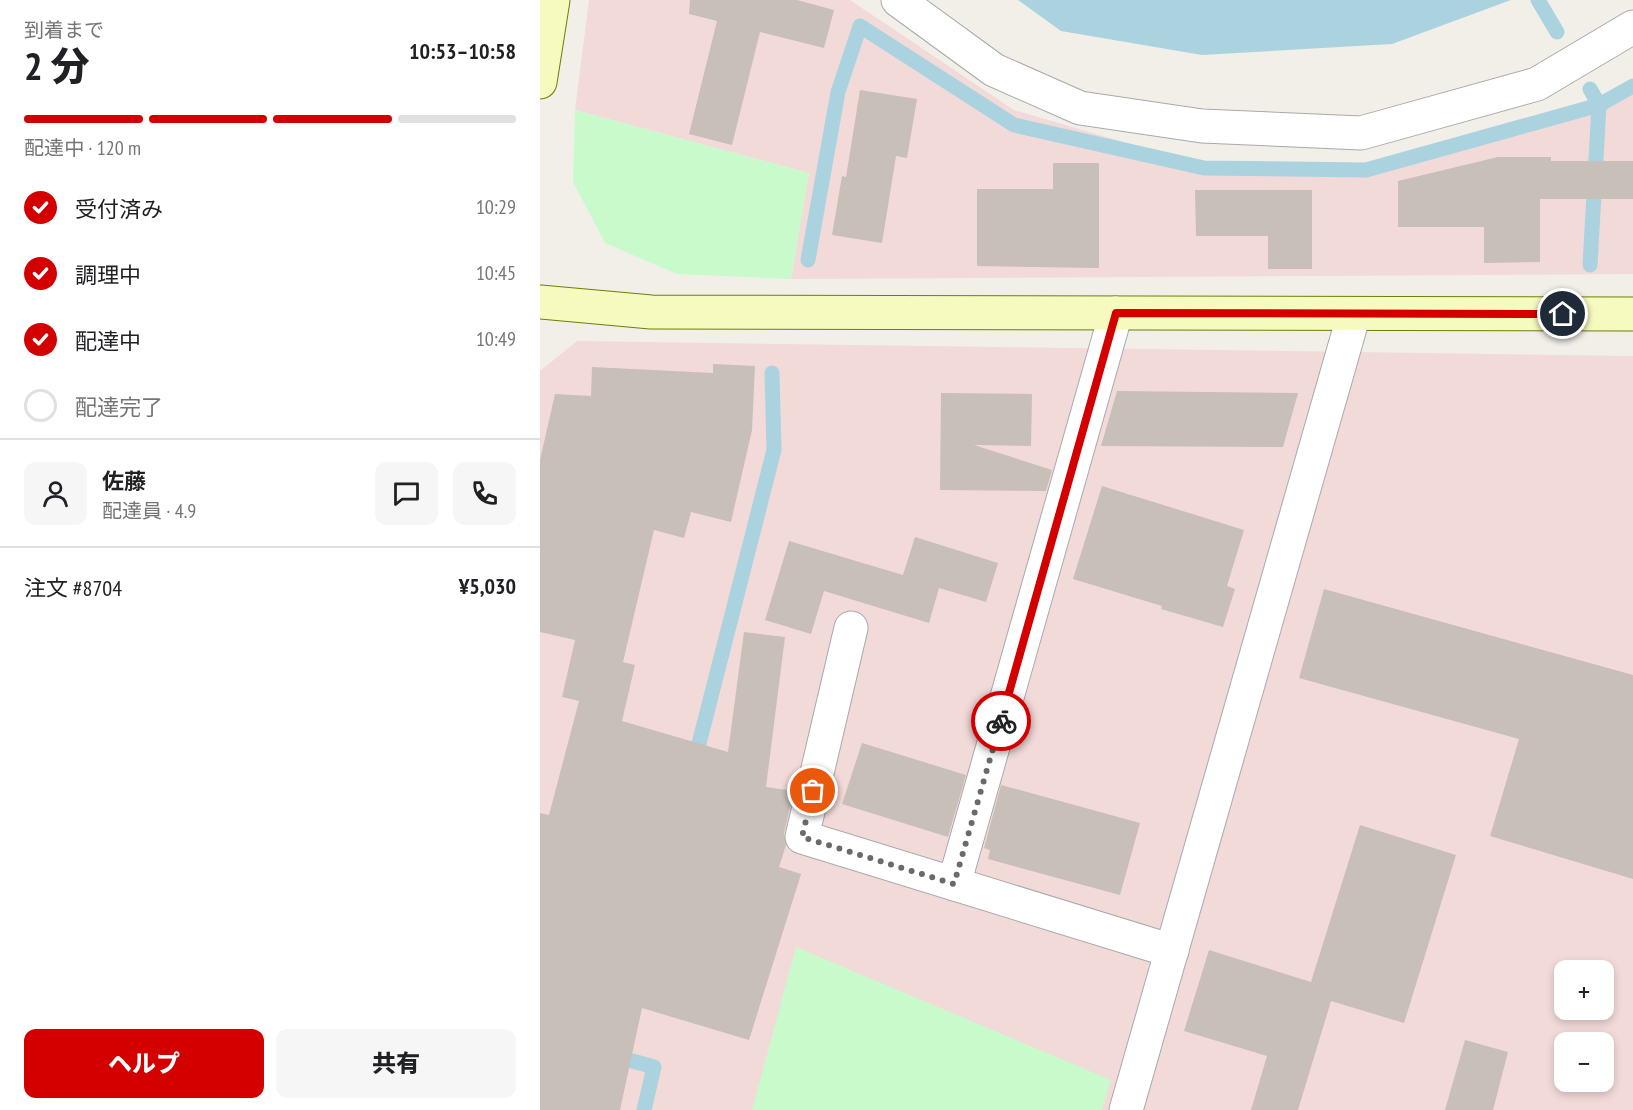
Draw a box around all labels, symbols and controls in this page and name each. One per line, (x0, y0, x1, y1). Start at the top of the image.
text: 到着まで (24, 17, 104, 43)
text: 10:53–10:58 (409, 37, 516, 65)
text: 2 分 (24, 40, 90, 91)
text: 配達中 · 120 m (24, 135, 141, 161)
icon: check (24, 191, 57, 224)
text: 10:29 (476, 194, 516, 220)
text: 受付済み (75, 195, 163, 223)
icon: check (24, 257, 57, 290)
text: 10:45 (476, 260, 516, 286)
text: 調理中 (75, 261, 141, 289)
pin (1537, 288, 1588, 339)
icon: home (1546, 297, 1579, 330)
icon: check (24, 323, 57, 356)
text: 10:49 (476, 326, 516, 352)
text: 配達中 (75, 327, 141, 355)
text: 配達完了 (75, 393, 163, 421)
button: person (24, 462, 87, 525)
button: chat (375, 462, 438, 525)
button: phone (453, 462, 516, 525)
text: 佐藤 (102, 467, 146, 495)
text: 配達員 · 4.9 (102, 498, 196, 524)
text: ¥5,030 (459, 572, 516, 600)
text: 注文 #8704 (24, 574, 122, 602)
courier (971, 691, 1031, 751)
icon: bike (985, 705, 1018, 738)
pin (787, 765, 838, 816)
icon: bag (796, 774, 829, 807)
map controls (1554, 960, 1614, 1092)
button: + (1554, 960, 1614, 1020)
button: ヘルプ (24, 1029, 264, 1098)
button: 共有 (276, 1029, 516, 1098)
button: − (1554, 1032, 1614, 1092)

